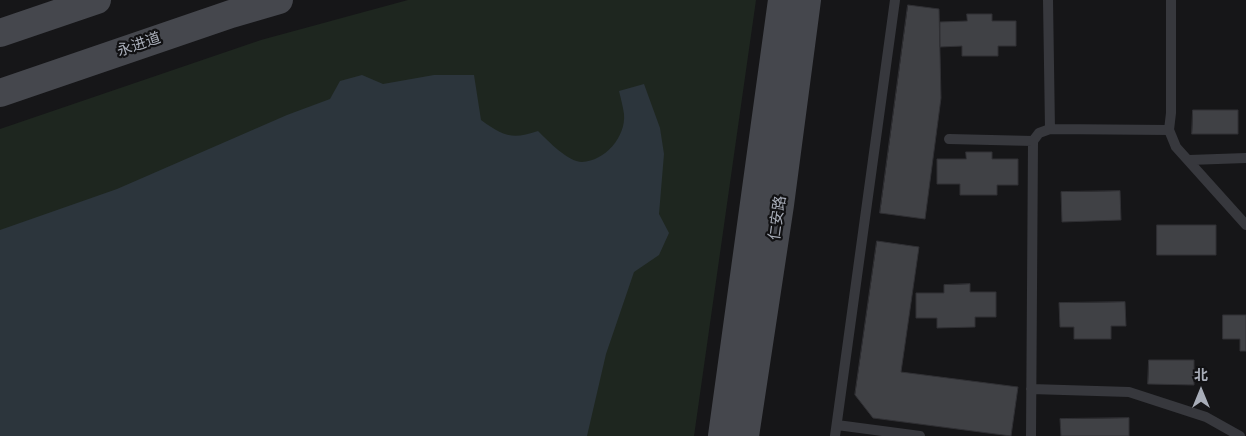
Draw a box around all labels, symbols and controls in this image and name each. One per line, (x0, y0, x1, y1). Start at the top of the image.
street label: 永进道 (115, 29, 163, 61)
street label: 仁安路 (766, 194, 790, 242)
north arrow (1176, 366, 1226, 416)
text: 北 (1194, 367, 1208, 384)

